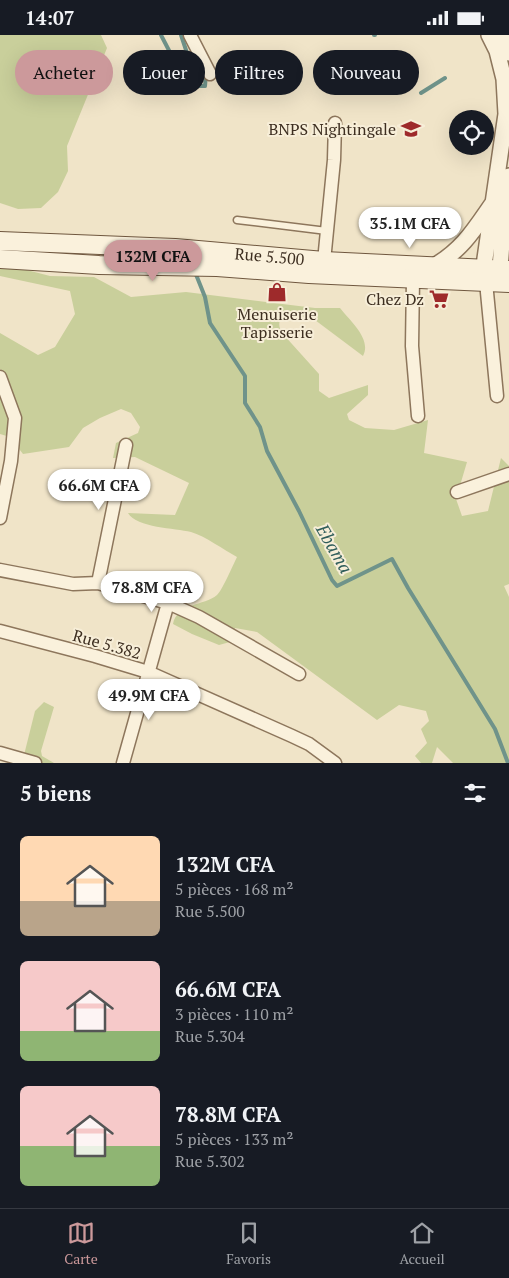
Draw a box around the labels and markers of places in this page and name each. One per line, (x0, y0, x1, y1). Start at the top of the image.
place label: BNPS Nightingale (268, 118, 396, 140)
school or university icon: BNPS Nightingale (400, 118, 422, 140)
pin: 35.1M CFA (353, 207, 467, 249)
pin: 132M CFA (101, 239, 205, 282)
shop icon: Menuiserie Tapisserie (266, 281, 288, 303)
place label: Chez Dz (366, 288, 424, 310)
supermarket icon: Chez Dz (428, 288, 450, 310)
place label: Menuiserie Tapisserie (237, 303, 317, 343)
pin: 66.6M CFA (42, 469, 156, 511)
pin: 78.8M CFA (95, 571, 209, 613)
pin: 49.9M CFA (92, 679, 206, 721)

